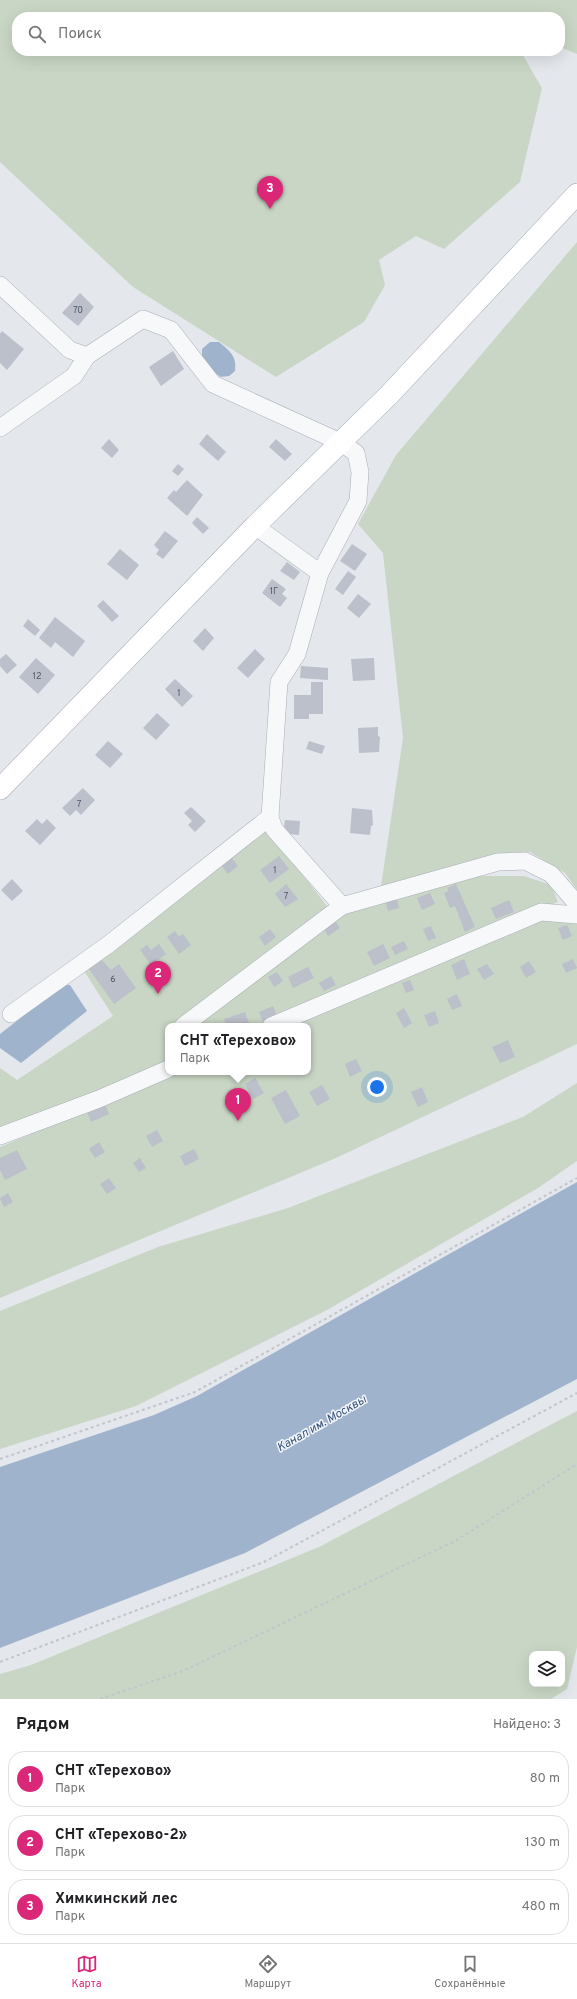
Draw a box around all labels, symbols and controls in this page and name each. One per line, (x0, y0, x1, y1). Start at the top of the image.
search box (12, 12, 565, 56)
icon: search (26, 23, 48, 45)
text: Поиск (58, 25, 102, 44)
pin: 3 (257, 176, 283, 209)
house number: 70 (73, 305, 83, 316)
house number: 1Г (270, 586, 278, 597)
house number: 12 (33, 671, 41, 682)
house number: 1 (177, 688, 181, 699)
house number: 7 (77, 799, 82, 810)
house number: 1 (273, 865, 277, 876)
house number: 7 (284, 891, 289, 902)
pin: 2 (145, 961, 171, 994)
house number: 6 (110, 974, 116, 985)
popup (165, 1023, 311, 1075)
text: СНТ «Терехово» (180, 1032, 296, 1051)
text: Парк (180, 1051, 210, 1067)
your location (367, 1077, 387, 1097)
pin: 1 (225, 1088, 251, 1121)
water label: Канал им. Москвы (274, 1391, 370, 1456)
map controls (529, 1651, 565, 1687)
button: layers (529, 1651, 565, 1687)
text: Рядом (16, 1714, 69, 1736)
text: Найдено: 3 (493, 1717, 561, 1733)
text: СНТ «Терехово» (55, 1762, 171, 1781)
text: 1 (27, 1771, 33, 1787)
text: 80 m (530, 1771, 560, 1787)
text: Парк (55, 1781, 85, 1797)
text: СНТ «Терехово-2» (55, 1826, 187, 1845)
text: 2 (26, 1835, 34, 1851)
text: 130 m (525, 1835, 560, 1851)
text: Парк (55, 1845, 85, 1861)
text: Химкинский лес (55, 1890, 178, 1909)
text: 3 (26, 1899, 34, 1915)
text: 480 m (522, 1899, 560, 1915)
text: Парк (55, 1909, 85, 1925)
tab: Карта (71, 1953, 102, 1991)
tab: Маршрут (244, 1953, 291, 1991)
tab: Сохранённые (434, 1953, 506, 1991)

